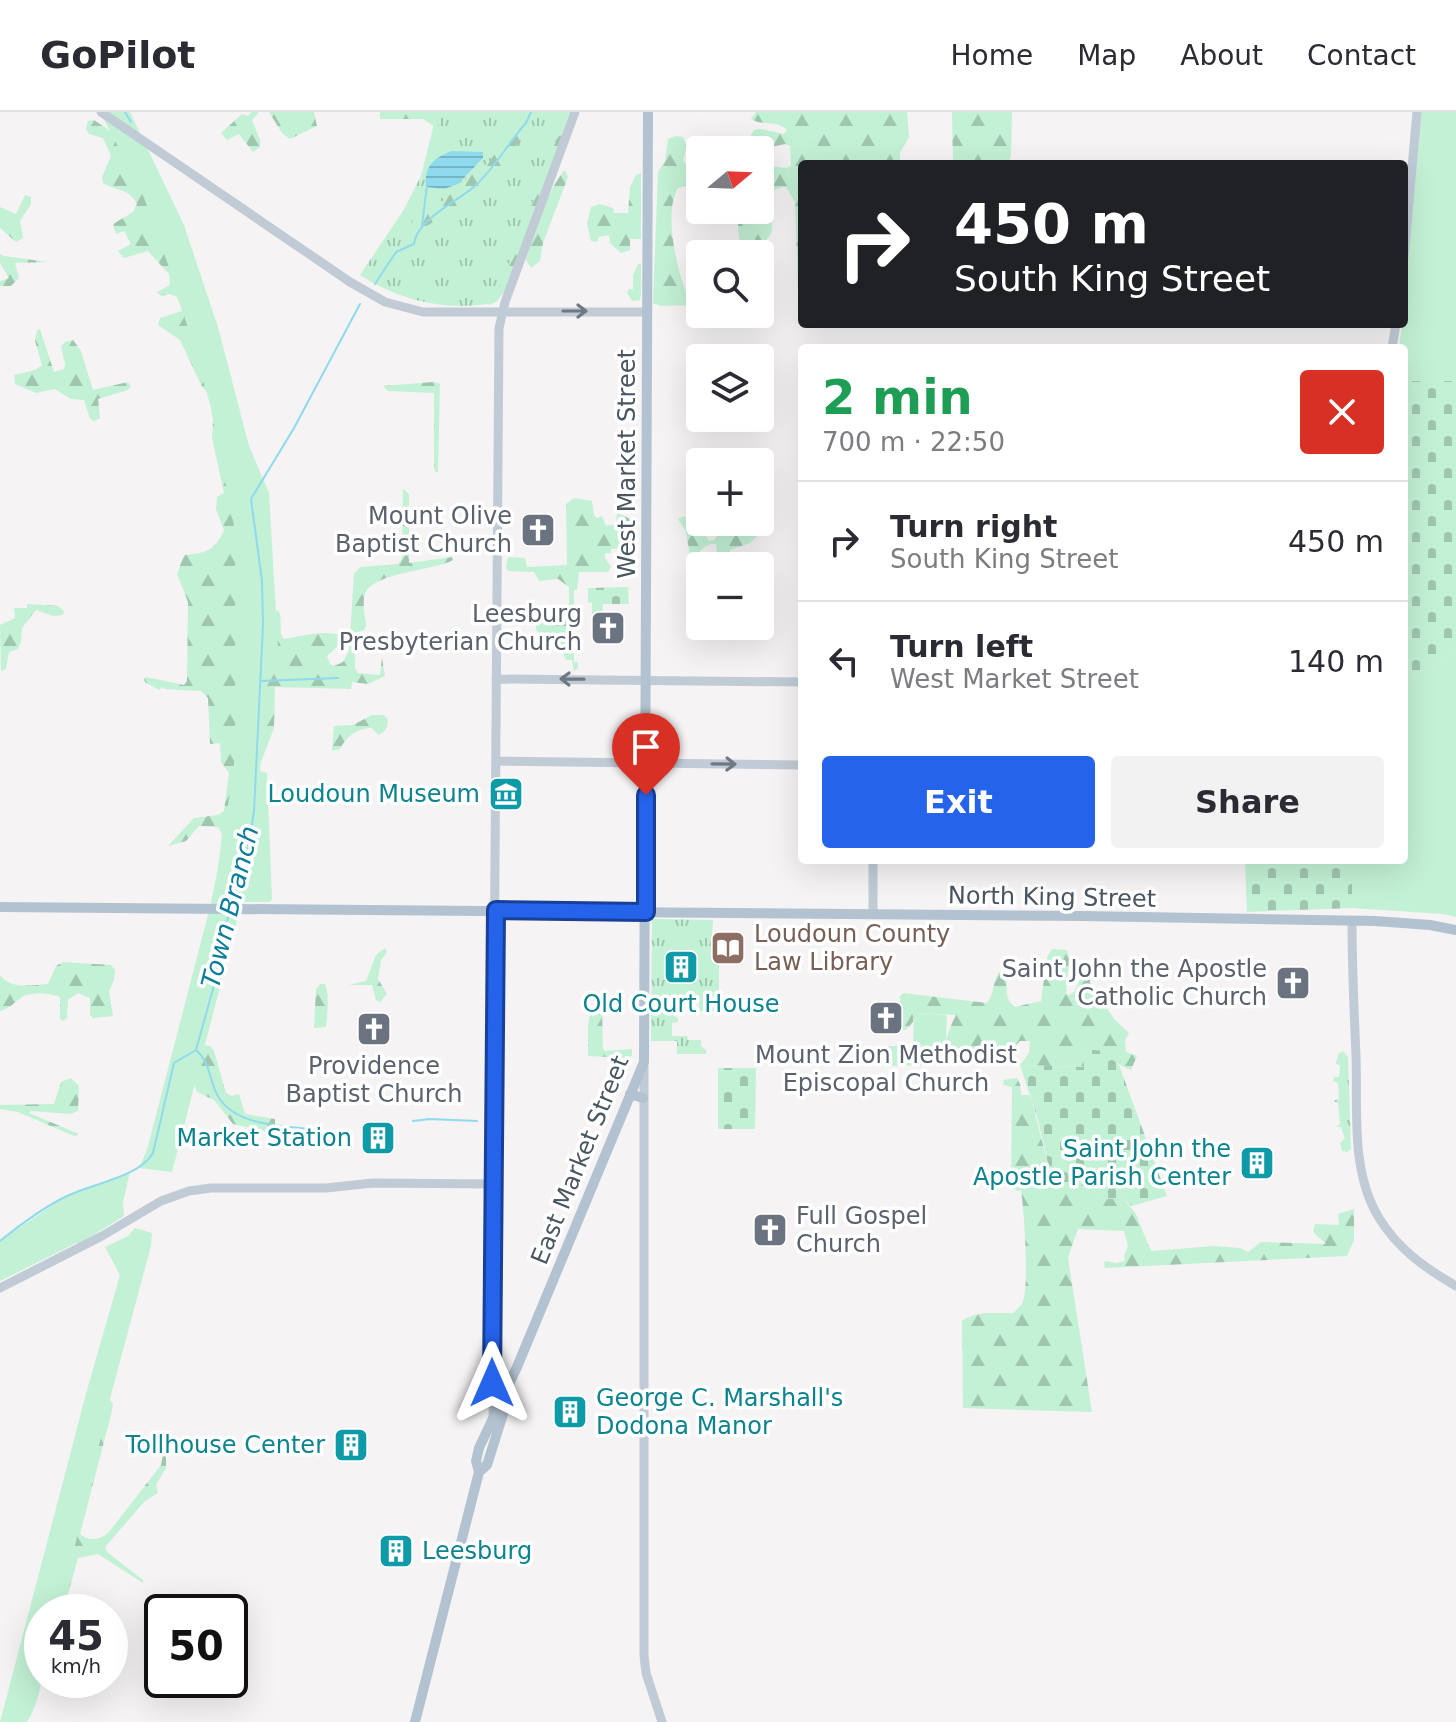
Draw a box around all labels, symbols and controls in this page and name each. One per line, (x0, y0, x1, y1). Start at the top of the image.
text: GoPilot (40, 33, 195, 77)
text: Home (950, 39, 1033, 72)
text: Map (1077, 39, 1136, 72)
text: About (1180, 39, 1263, 72)
text: Contact (1307, 39, 1416, 72)
north arrow (686, 136, 774, 224)
map controls (686, 136, 774, 640)
text: 450 m (954, 191, 1149, 256)
icon: right (822, 192, 926, 296)
button: search (686, 240, 774, 328)
text: South King Street (954, 258, 1270, 299)
one-way arrow (561, 303, 588, 319)
button: layers (686, 344, 774, 432)
street label: West Market Street (613, 349, 641, 579)
text: 2 min (822, 369, 973, 425)
button: close (1300, 370, 1384, 454)
text: 700 m · 22:50 (822, 427, 1005, 457)
button: + (686, 448, 774, 536)
place label: Mount Olive Baptist Church (335, 502, 512, 558)
text: Turn right (890, 509, 1057, 544)
church icon: Mount Olive Baptist Church (519, 511, 557, 549)
icon: right (822, 519, 866, 563)
text: 450 m (1288, 524, 1384, 559)
text: South King Street (890, 544, 1118, 574)
button: − (686, 552, 774, 640)
place label: Leesburg Presbyterian Church (339, 600, 582, 656)
church icon: Leesburg Presbyterian Church (589, 609, 627, 647)
text: Turn left (890, 629, 1033, 664)
icon: left (822, 639, 866, 683)
text: 140 m (1288, 644, 1384, 679)
text: West Market Street (890, 664, 1139, 694)
one-way arrow (559, 672, 586, 687)
pin (612, 713, 680, 795)
icon: arrive (624, 725, 668, 769)
one-way arrow (710, 756, 737, 772)
button: Exit (822, 756, 1095, 848)
button: Share (1111, 756, 1384, 848)
museum icon: Loudoun Museum (487, 775, 525, 813)
place label: Loudoun Museum (267, 780, 480, 808)
water label: Town Branch (195, 823, 265, 991)
street label: North King Street (948, 881, 1156, 913)
place label: Loudoun County Law Library (754, 920, 950, 976)
library icon: Loudoun County Law Library (709, 929, 747, 967)
building icon: Old Court House (662, 948, 700, 986)
place label: Saint John the Apostle Catholic Church (1002, 955, 1267, 1011)
church icon: Saint John the Apostle Catholic Church (1274, 964, 1312, 1002)
place label: Old Court House (582, 990, 780, 1018)
church icon: Mount Zion Methodist Episcopal Church (867, 999, 905, 1037)
church icon: Providence Baptist Church (355, 1010, 393, 1048)
place label: Mount Zion Methodist Episcopal Church (755, 1041, 1017, 1097)
place label: Providence Baptist Church (286, 1052, 462, 1108)
street label: East Market Street (525, 1052, 635, 1268)
building icon: Market Station (359, 1119, 397, 1157)
place label: Market Station (177, 1124, 352, 1152)
place label: Saint John the Apostle Parish Center (973, 1135, 1231, 1191)
building icon: Saint John the Apostle Parish Center (1238, 1144, 1276, 1182)
place label: Full Gospel Church (796, 1202, 927, 1258)
church icon: Full Gospel Church (751, 1211, 789, 1249)
position arrow (450, 1341, 534, 1425)
place label: George C. Marshall's Dodona Manor (596, 1384, 843, 1440)
building icon: George C. Marshall's Dodona Manor (551, 1393, 589, 1431)
building icon: Tollhouse Center (332, 1426, 370, 1464)
place label: Tollhouse Center (125, 1431, 325, 1459)
building icon: Leesburg (377, 1532, 415, 1570)
place label: Leesburg (422, 1537, 532, 1565)
speed limit sign: 50 (144, 1594, 248, 1698)
text: 45 (48, 1613, 104, 1659)
text: km/h (51, 1654, 101, 1678)

